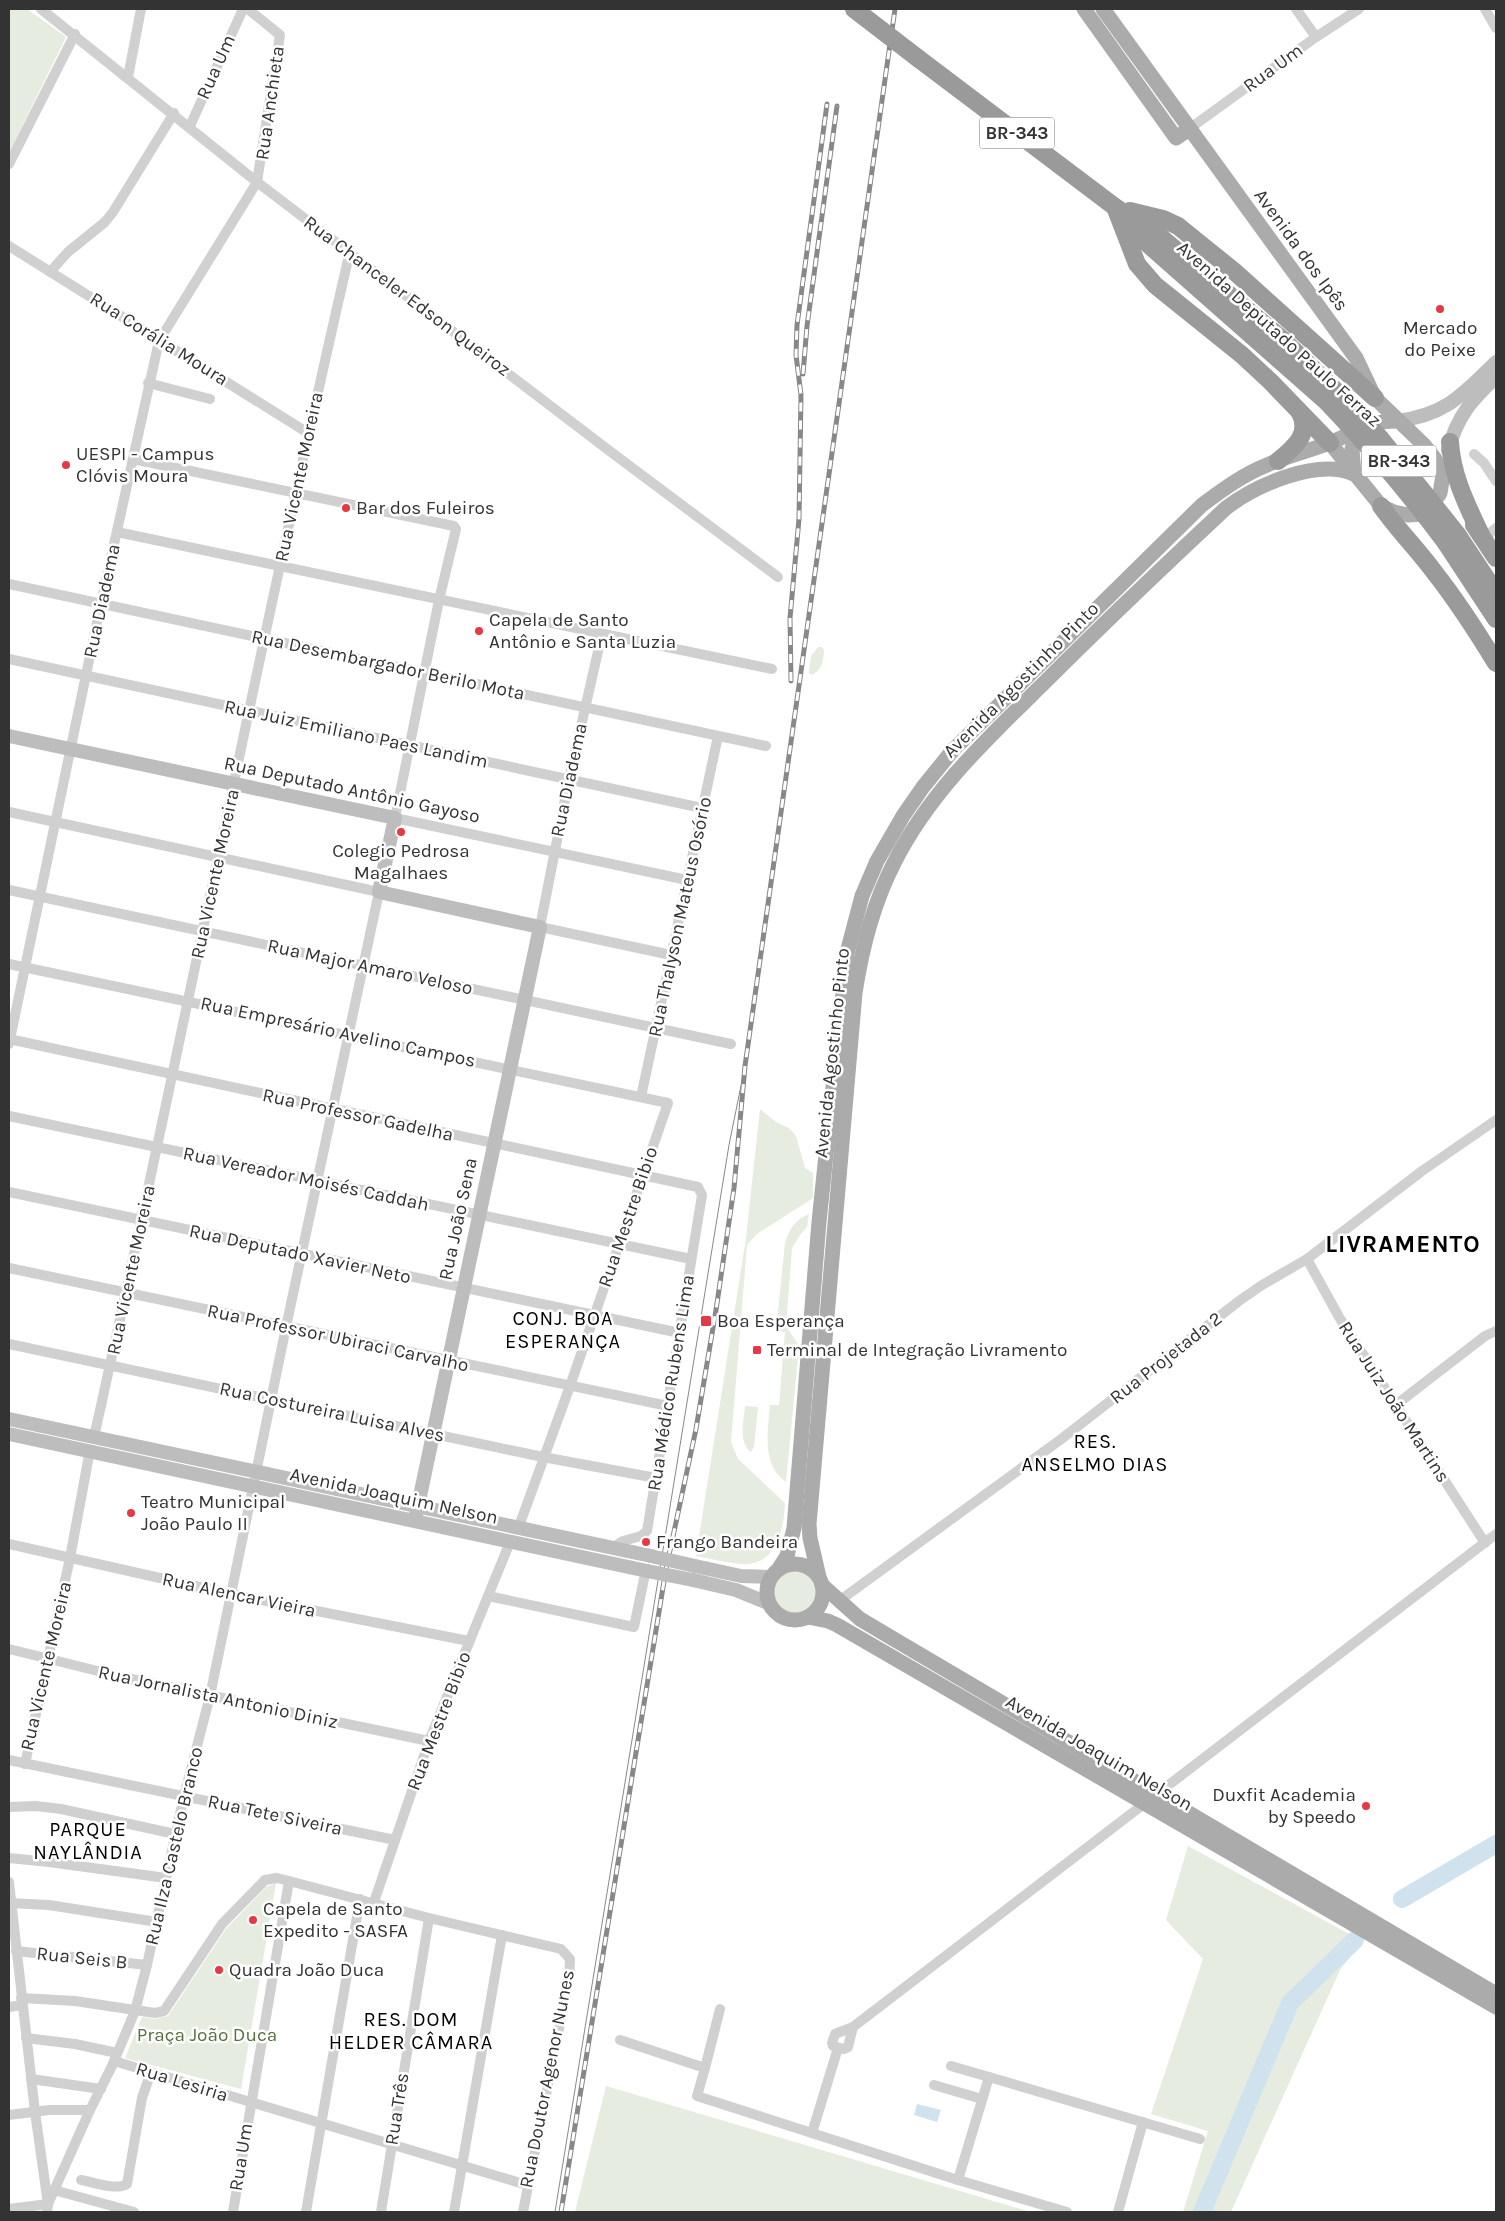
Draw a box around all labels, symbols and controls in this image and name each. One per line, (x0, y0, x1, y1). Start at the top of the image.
street label: Rua Um (192, 31, 240, 103)
street label: Rua Um (1239, 39, 1307, 97)
street label: Rua Anchieta (251, 45, 289, 161)
road number: BR-343 (980, 118, 1054, 148)
street label: Avenida dos Ipês (1249, 185, 1353, 315)
street label: Rua Chanceler Edson Queiroz (299, 211, 515, 381)
street label: Avenida Deputado Paulo Ferraz (1172, 237, 1386, 431)
street label: Rua Corália Moura (86, 288, 232, 390)
marker: Mercado do Peixe (1434, 303, 1446, 315)
place label: Mercado do Peixe (1403, 317, 1477, 361)
street label: Rua Vicente Moreira (270, 390, 328, 564)
place label: UESPI - Campus Clóvis Moura (76, 443, 215, 487)
road number: BR-343 (1362, 446, 1436, 476)
marker: UESPI - Campus Clóvis Moura (60, 459, 72, 471)
place label: Bar dos Fuleiros (356, 497, 495, 519)
marker: Bar dos Fuleiros (340, 502, 352, 514)
street label: Rua Diadema (79, 542, 125, 660)
street label: Avenida Agostinho Pinto (939, 598, 1103, 762)
place label: Capela de Santo Antônio e Santa Luzia (489, 609, 676, 653)
street label: Rua Desembargador Berilo Mota (249, 625, 527, 705)
marker: Capela de Santo Antônio e Santa Luzia (473, 625, 485, 637)
street label: Rua Juiz Emiliano Paes Landim (222, 695, 490, 773)
street label: Rua Diadema (546, 721, 592, 839)
street label: Rua Deputado Antônio Gayoso (222, 752, 482, 828)
street label: Rua Vicente Moreira (186, 787, 244, 961)
street label: Rua Thalyson Mateus Osório (644, 795, 716, 1039)
marker: Colegio Pedrosa Magalhaes (395, 826, 407, 838)
place label: Colegio Pedrosa Magalhaes (332, 840, 470, 884)
street label: Rua Major Amaro Veloso (265, 934, 475, 1000)
street label: Avenida Agostinho Pinto (810, 947, 854, 1159)
street label: Rua Empresário Avelino Campos (198, 992, 478, 1072)
street label: Rua Professor Gadelha (260, 1084, 456, 1146)
street label: Rua Vereador Moisés Caddah (181, 1142, 431, 1216)
street label: Rua Mestre Bibio (594, 1144, 662, 1290)
street label: Rua João Sena (434, 1156, 482, 1282)
street label: Rua Vicente Moreira (102, 1183, 160, 1357)
street label: Rua Deputado Xavier Neto (187, 1220, 413, 1288)
district label: LIVRAMENTO (1325, 1230, 1481, 1258)
street label: Rua Médico Rubens Lima (643, 1273, 699, 1493)
street label: Rua Professor Ubiraci Carvalho (205, 1300, 471, 1376)
district label: CONJ. BOA ESPERANÇA (505, 1307, 621, 1353)
street label: Rua Projetada 2 (1105, 1307, 1227, 1409)
place label: Boa Esperança (717, 1310, 845, 1332)
marker: Boa Esperança (699, 1314, 713, 1328)
street label: Rua Juiz João Martins (1334, 1317, 1454, 1487)
place label: Terminal de Integração Livramento (767, 1339, 1067, 1361)
marker: Terminal de Integração Livramento (751, 1344, 763, 1356)
street label: Rua Costureira Luisa Alves (218, 1377, 446, 1447)
district label: RES. ANSELMO DIAS (1022, 1430, 1168, 1476)
street label: Avenida Joaquim Nelson (288, 1463, 500, 1529)
place label: Teatro Municipal João Paulo II (141, 1491, 285, 1535)
marker: Teatro Municipal João Paulo II (125, 1507, 137, 1519)
place label: Frango Bandeira (656, 1531, 798, 1553)
marker: Frango Bandeira (640, 1536, 652, 1548)
street label: Rua Alencar Vieira (160, 1568, 318, 1622)
street label: Rua Vicente Moreira (16, 1579, 76, 1753)
street label: Rua Mestre Bibio (402, 1648, 476, 1794)
street label: Rua Jornalista Antonio Diniz (96, 1661, 340, 1733)
street label: Avenida Joaquim Nelson (1002, 1690, 1196, 1816)
street label: Rua Ilza Castelo Branco (140, 1745, 208, 1947)
place label: Duxfit Academia by Speedo (1212, 1784, 1356, 1828)
street label: Rua Tete Siveira (206, 1790, 344, 1840)
marker: Duxfit Academia by Speedo (1360, 1800, 1372, 1812)
district label: PARQUE NAYLÂNDIA (33, 1818, 143, 1864)
place label: Capela de Santo Expedito - SASFA (263, 1898, 408, 1942)
marker: Capela de Santo Expedito - SASFA (247, 1914, 259, 1926)
street label: Rua Seis B (35, 1942, 129, 1974)
place label: Quadra João Duca (229, 1959, 384, 1981)
marker: Quadra João Duca (213, 1964, 225, 1976)
street label: Rua Doutor Agenor Nunes (515, 1968, 579, 2190)
district label: RES. DOM HELDER CÂMARA (329, 2008, 493, 2054)
park label: Praça João Duca (137, 2024, 277, 2046)
street label: Rua Lesiria (133, 2058, 231, 2106)
street label: Rua Três (380, 2071, 414, 2147)
street label: Rua Um (225, 2122, 257, 2192)

